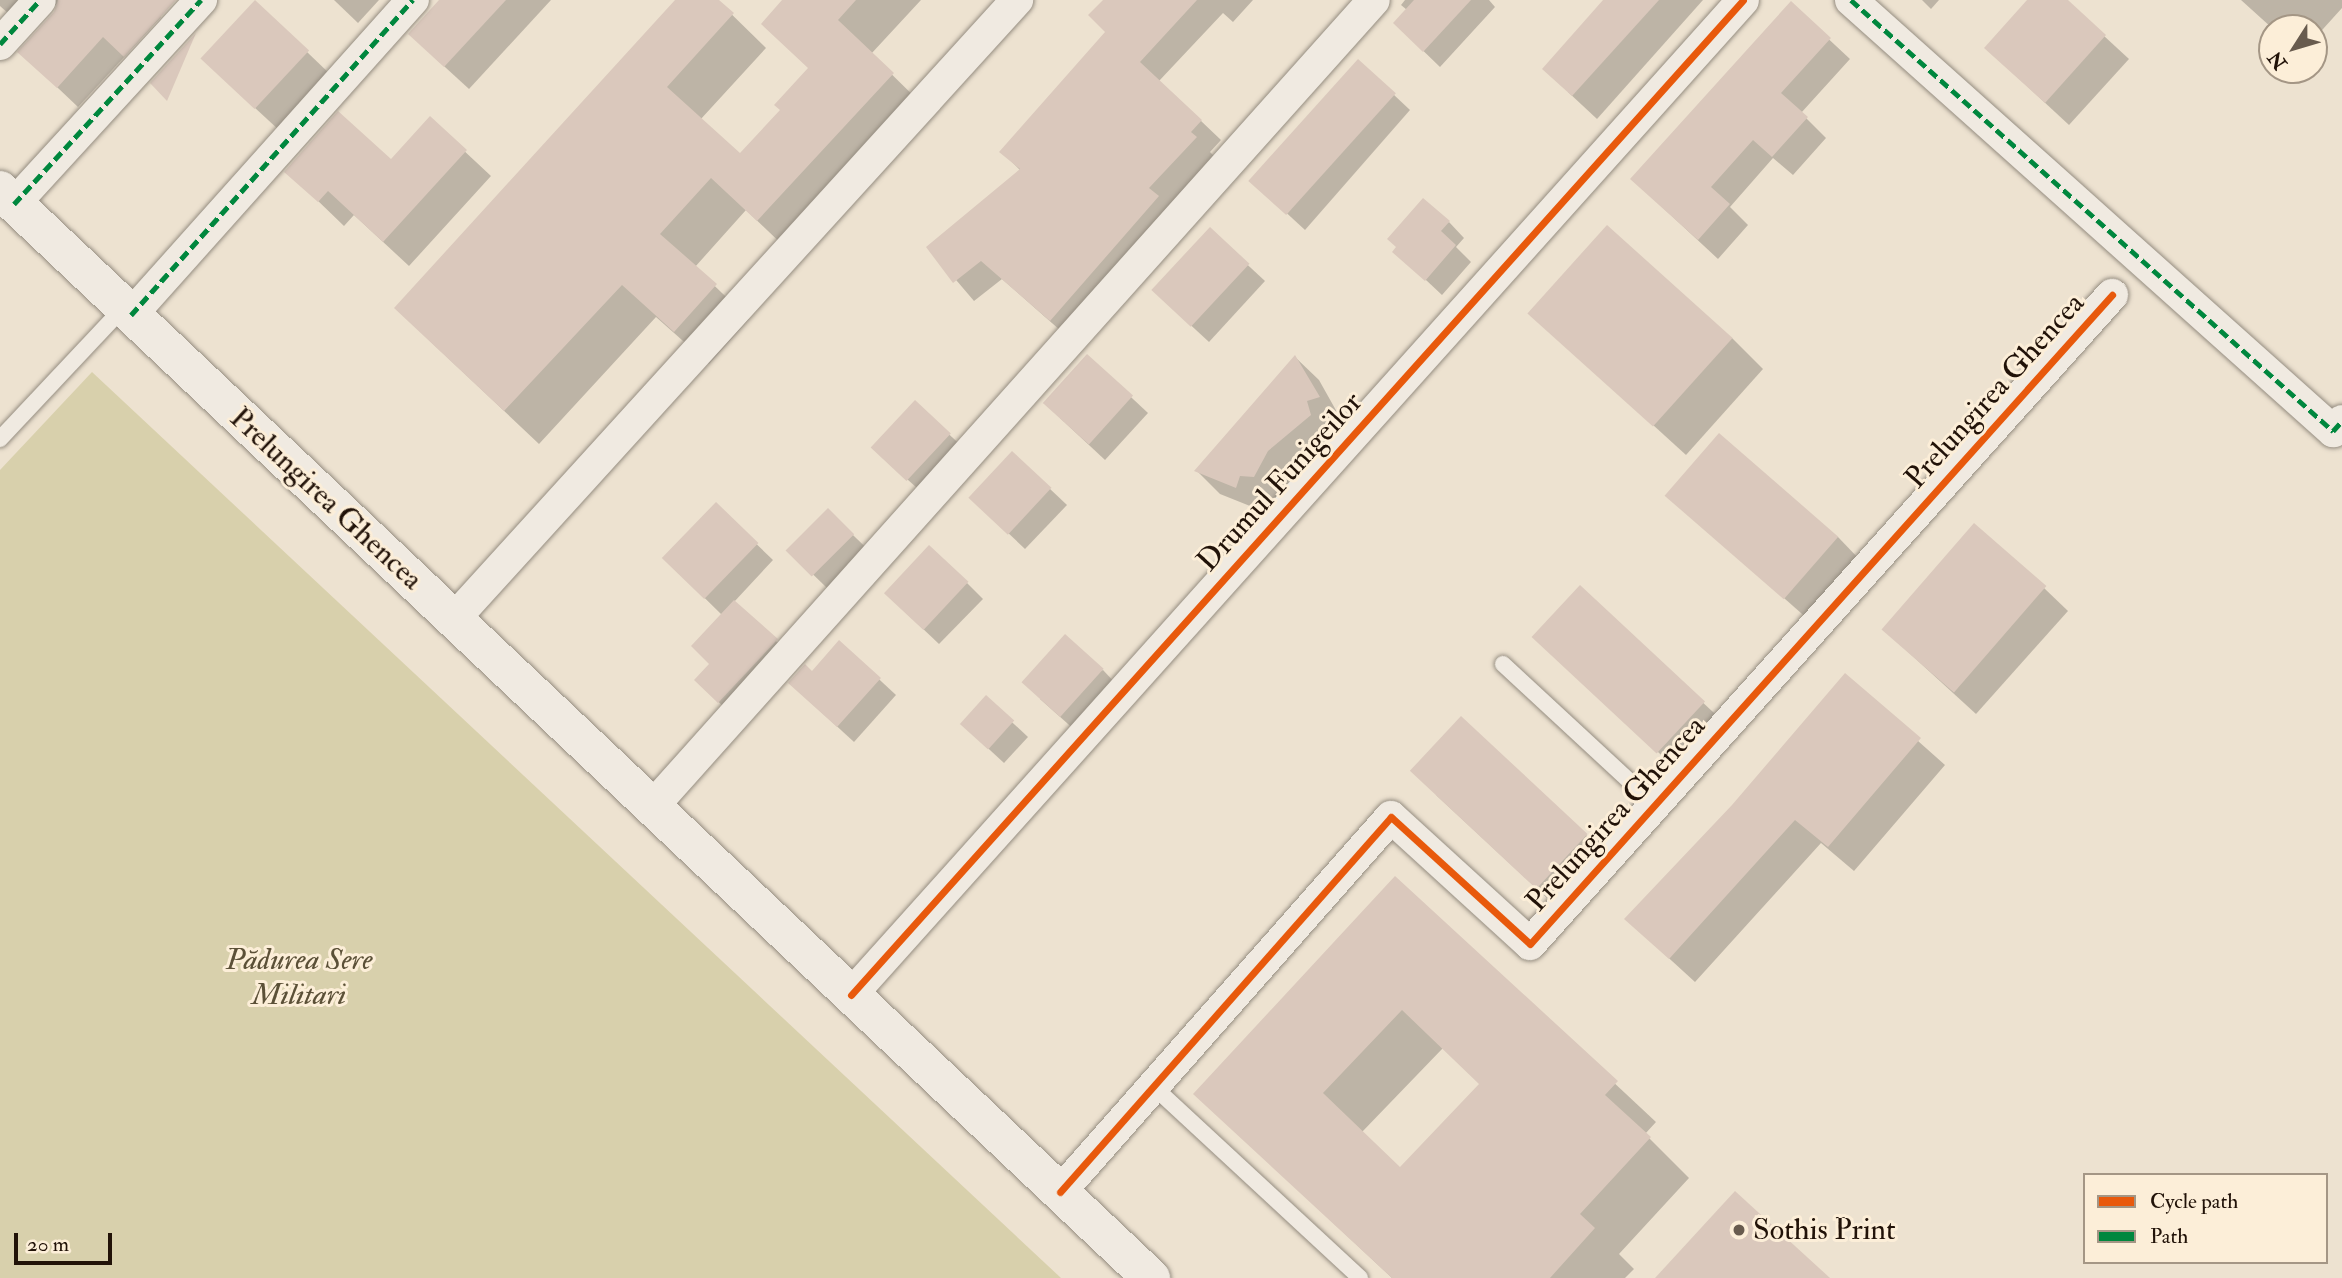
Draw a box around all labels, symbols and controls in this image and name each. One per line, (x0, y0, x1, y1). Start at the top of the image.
north arrow (2258, 14, 2328, 84)
text: N (2263, 46, 2293, 74)
street label: Prelungirea Ghencea (1898, 286, 2092, 496)
street label: Drumul Funigeilor (1190, 385, 1370, 579)
street label: Prelungirea Ghencea (222, 400, 430, 598)
street label: Prelungirea Ghencea (1519, 709, 1713, 919)
park label: Pădurea Sere Militari (226, 942, 372, 1012)
legend (2083, 1173, 2328, 1264)
text: Cycle path (2150, 1188, 2238, 1215)
place label: Sothis Print (1753, 1212, 1896, 1248)
scale bar (18, 1218, 116, 1262)
marker: Sothis Print (1731, 1222, 1747, 1238)
text: Path (2150, 1223, 2188, 1250)
text: 20 m (27, 1231, 69, 1258)

